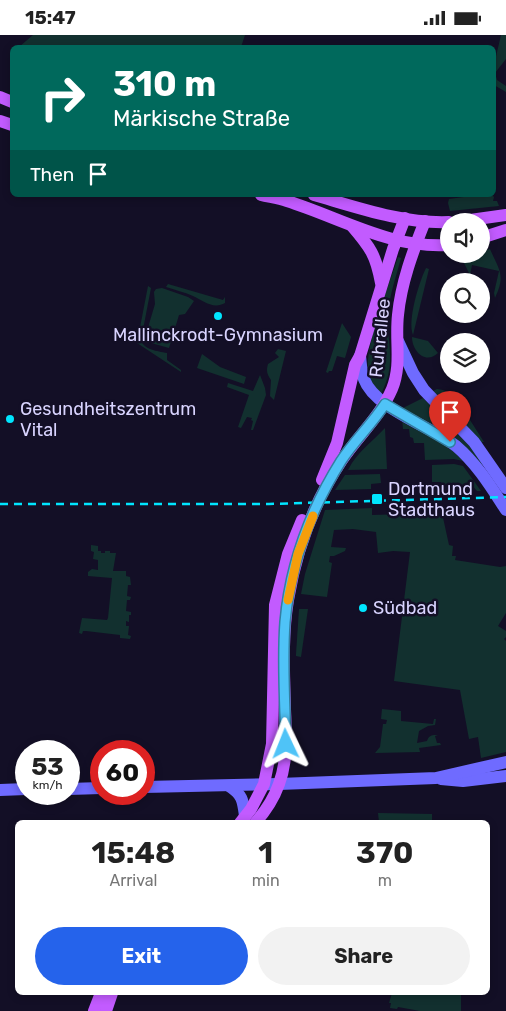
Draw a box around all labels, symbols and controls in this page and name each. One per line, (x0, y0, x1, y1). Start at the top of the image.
text: 15:47 (25, 6, 76, 29)
text: 310 m (113, 63, 216, 105)
icon: right (30, 65, 95, 130)
text: Märkische Straße (113, 105, 290, 132)
icon: arrive (84, 160, 112, 188)
text: Then (30, 163, 74, 186)
map controls (440, 213, 490, 383)
button: sound (440, 213, 490, 263)
button: search (440, 273, 490, 323)
street label: Ruhrallee (365, 298, 395, 378)
marker: Mallinckrodt-Gymnasium (212, 310, 224, 322)
place label: Mallinckrodt-Gymnasium (113, 324, 323, 346)
button: layers (440, 333, 490, 383)
pin (429, 391, 471, 442)
place label: Gesundheitszentrum Vital (20, 398, 196, 441)
icon: arrive (436, 398, 464, 426)
marker: Gesundheitszentrum Vital (4, 413, 16, 425)
place label: Dortmund Stadthaus (388, 478, 475, 521)
marker: Dortmund Stadthaus (370, 492, 384, 506)
place label: Südbad (373, 597, 437, 619)
marker: Südbad (357, 602, 369, 614)
position arrow (259, 717, 311, 769)
speed limit sign: 60 (90, 740, 155, 805)
text: 53 (31, 752, 64, 781)
text: km/h (33, 778, 62, 792)
text: 15:48 (91, 835, 175, 871)
text: 1 (258, 835, 273, 871)
text: 370 (356, 835, 413, 871)
text: Arrival (109, 871, 157, 890)
text: min (252, 871, 280, 890)
text: m (378, 871, 392, 890)
button: Exit (35, 927, 248, 985)
button: Share (258, 927, 470, 985)

